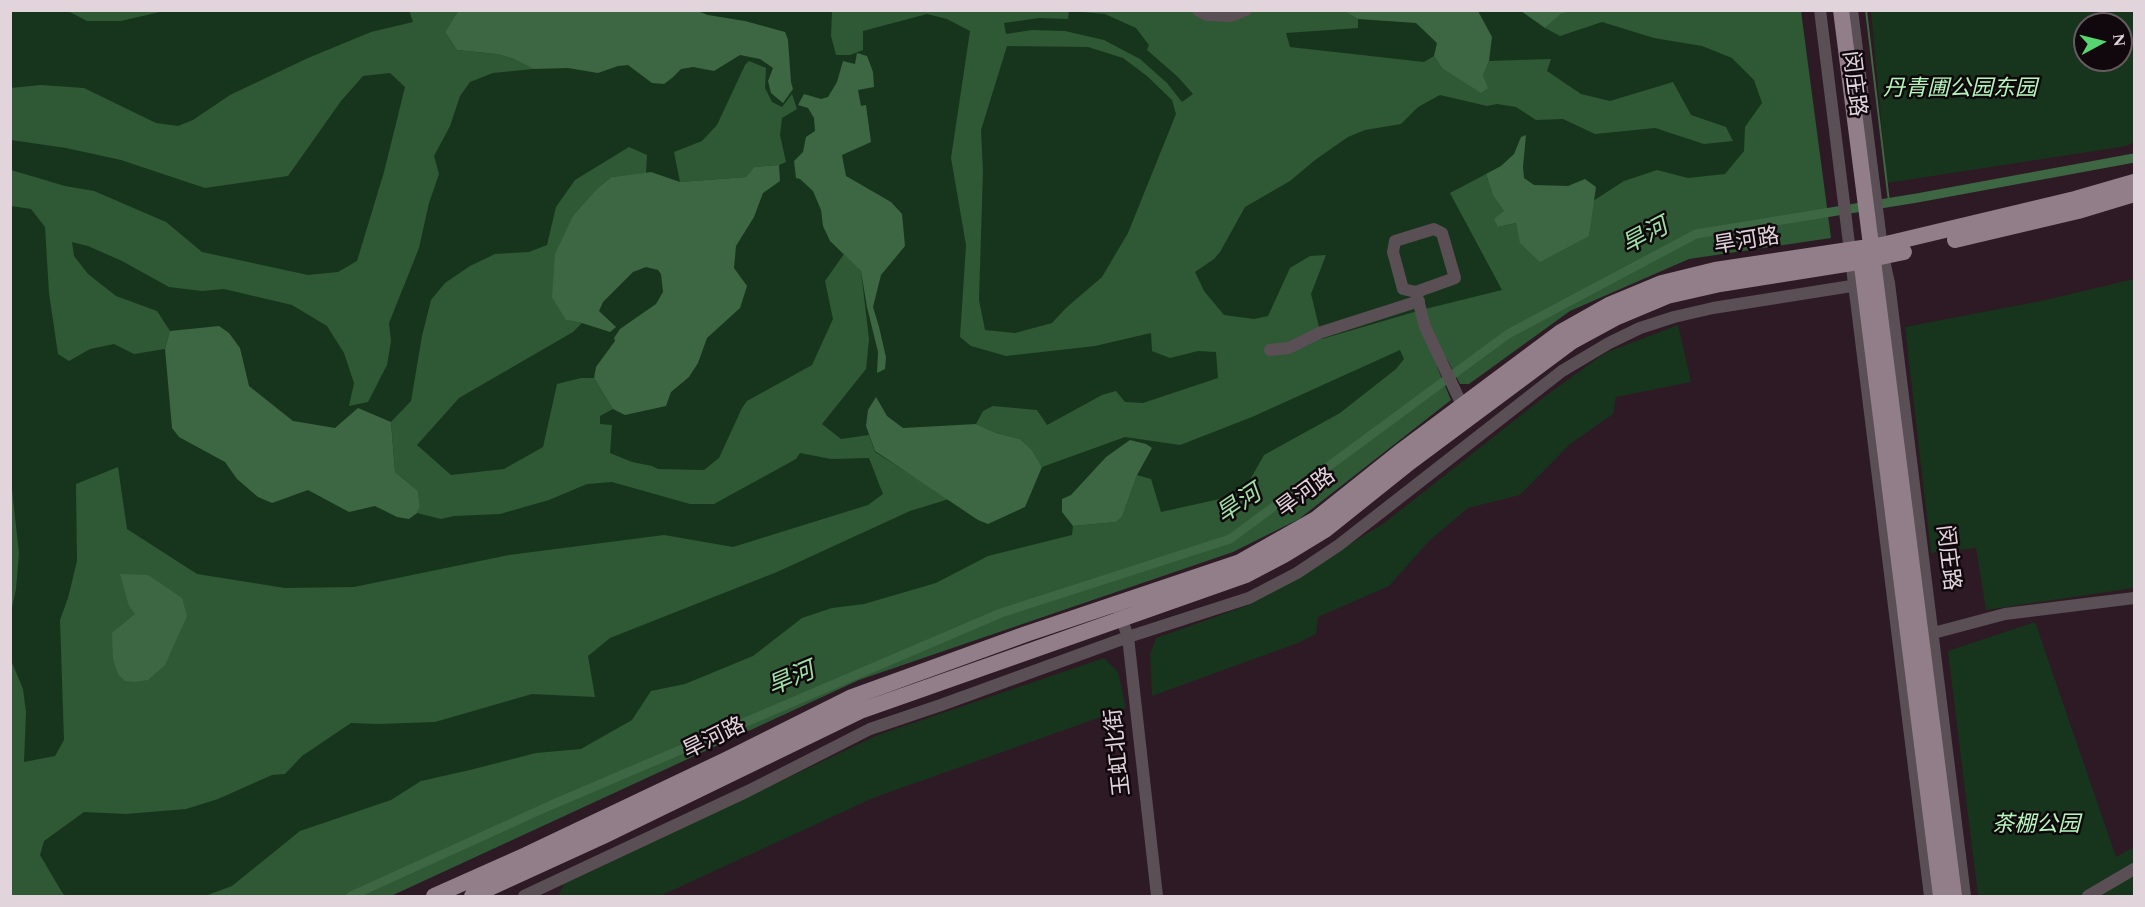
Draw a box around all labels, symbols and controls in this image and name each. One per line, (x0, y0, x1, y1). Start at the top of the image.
north arrow (2073, 12, 2133, 72)
text: N (2106, 32, 2132, 48)
street label: 闵庄路 (1835, 50, 1869, 118)
park label: 丹青圃公园东园 (1883, 78, 2037, 104)
water label: 旱河 (1618, 214, 1674, 262)
street label: 旱河路 (1712, 225, 1782, 261)
street label: 旱河路 (1273, 464, 1341, 524)
water label: 旱河 (1212, 481, 1268, 531)
street label: 闵庄路 (1929, 524, 1963, 592)
water label: 旱河 (764, 658, 820, 704)
street label: 玉虹北街 (1102, 707, 1138, 797)
street label: 旱河路 (680, 714, 750, 766)
park label: 茶棚公园 (1992, 814, 2080, 840)

